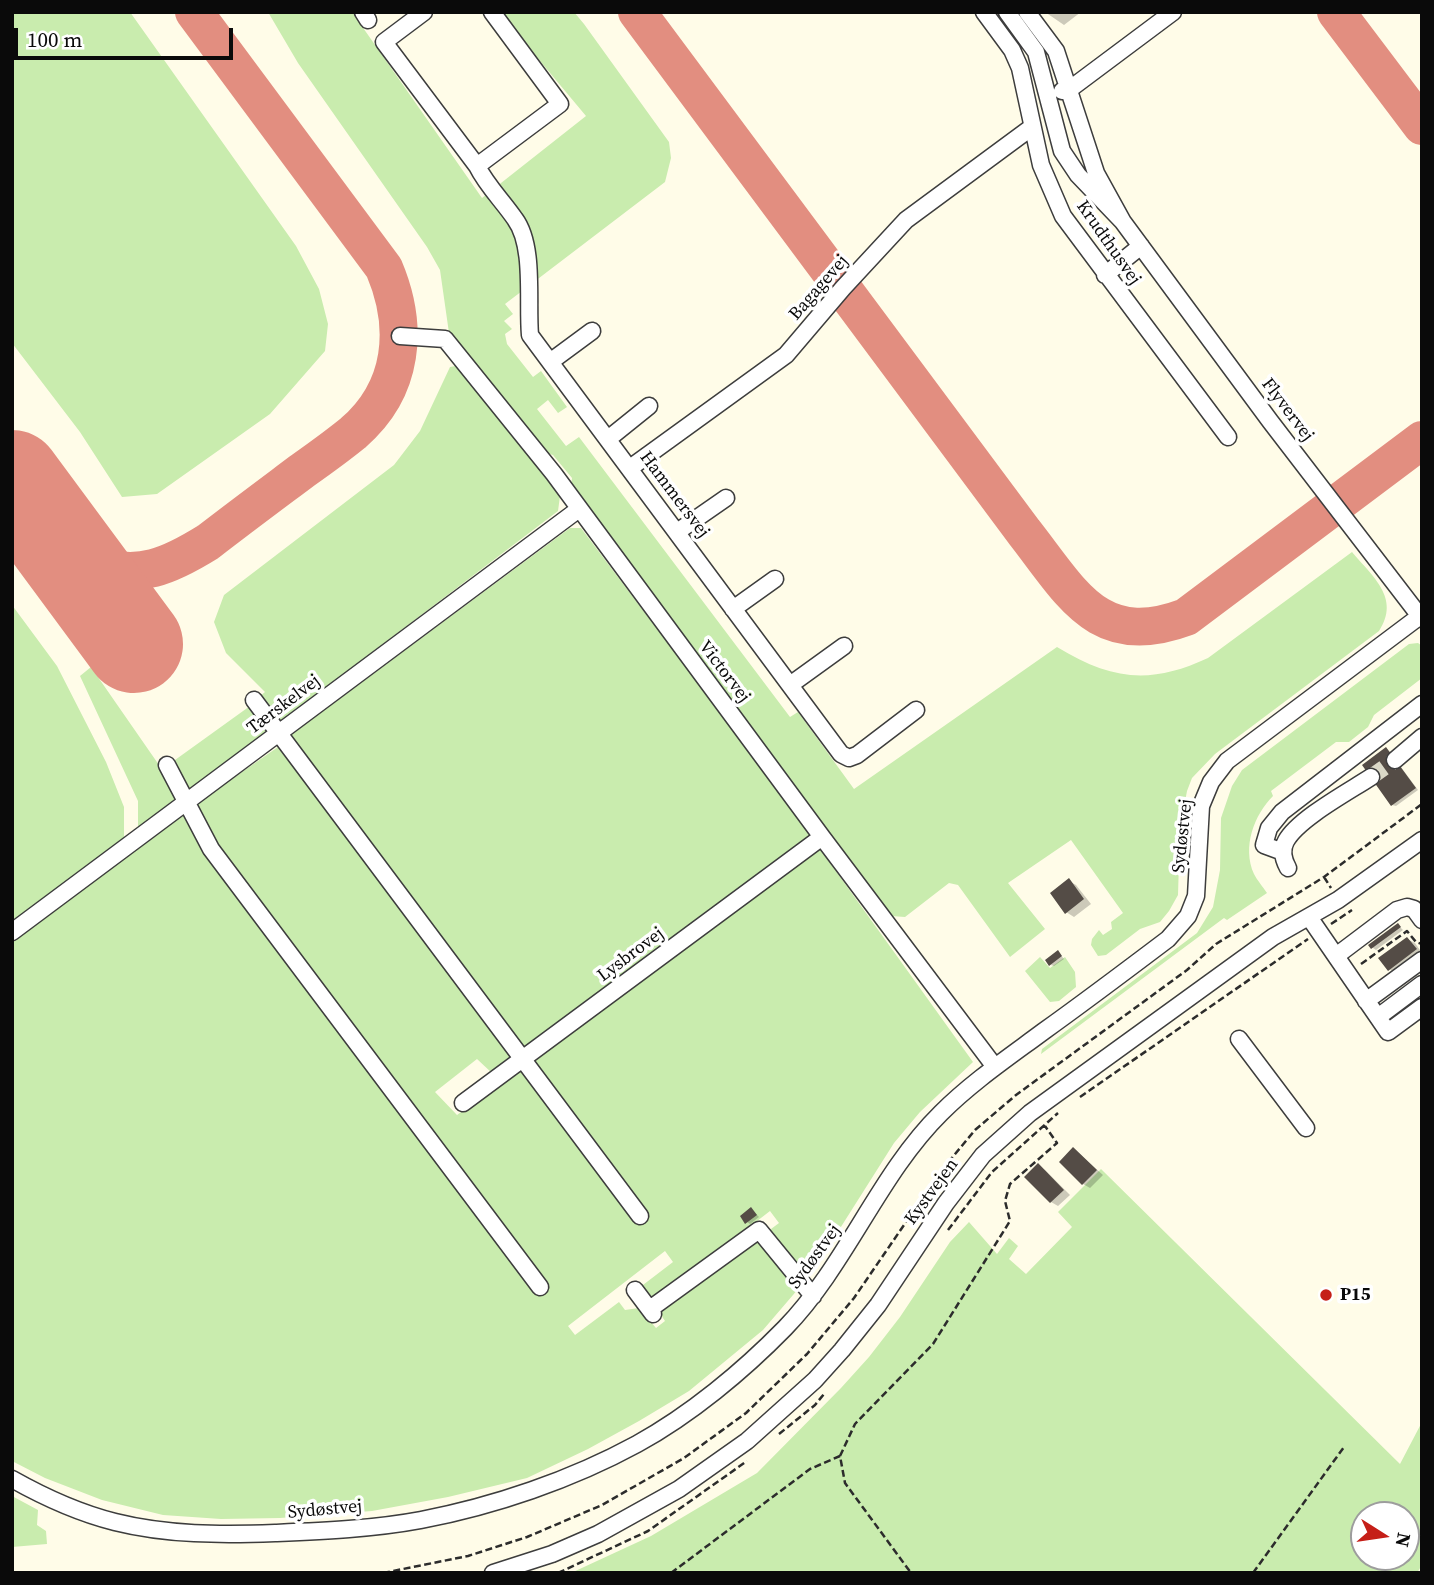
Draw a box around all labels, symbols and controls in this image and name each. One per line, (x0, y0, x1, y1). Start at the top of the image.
scale bar (18, 14, 236, 58)
text: 100 m (27, 25, 82, 54)
street label: Krudthusvej (1071, 197, 1145, 289)
street label: Bagagevej (785, 251, 853, 325)
street label: Flyvervej (1256, 374, 1318, 446)
street label: Hammersvej (634, 448, 714, 542)
street label: Victorvej (694, 637, 754, 707)
street label: Tærskelvej (243, 671, 325, 739)
street label: Sydøstvej (1168, 798, 1198, 874)
street label: Lysbrovej (594, 923, 668, 987)
street label: Kystvejen (901, 1155, 963, 1229)
street label: Sydøstvej (784, 1221, 846, 1293)
place label: P15 (1340, 1284, 1371, 1306)
marker: P15 (1318, 1287, 1334, 1303)
street label: Sydøstvej (287, 1496, 363, 1524)
north arrow (1350, 1501, 1420, 1571)
text: N (1389, 1530, 1418, 1549)

